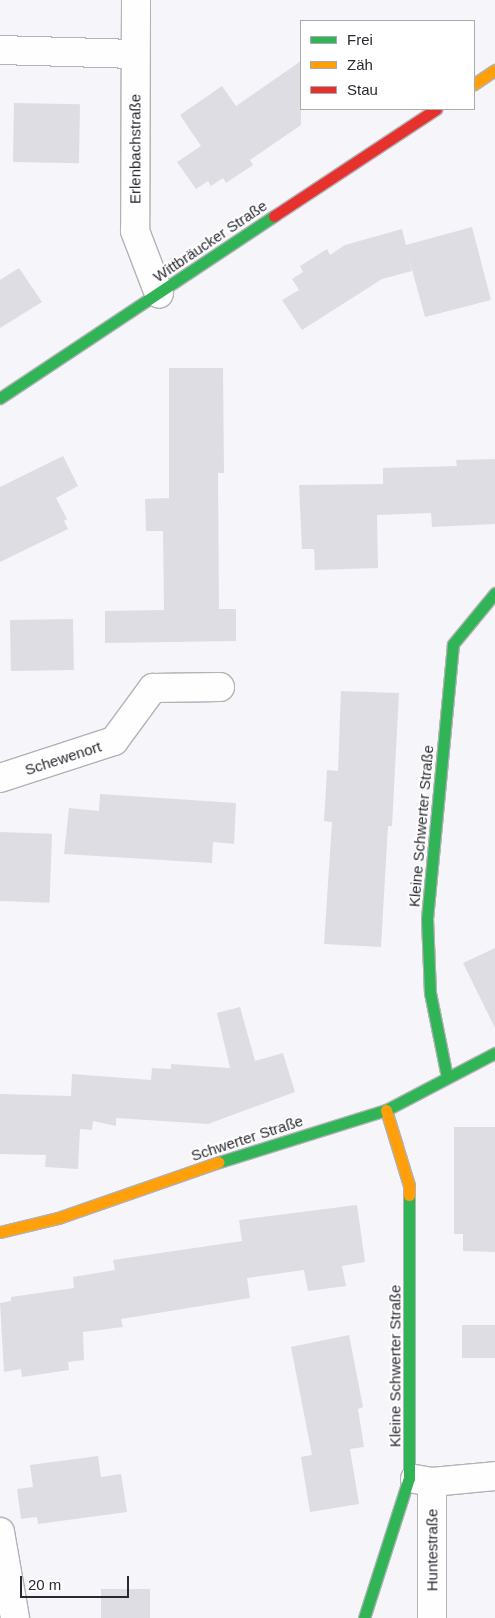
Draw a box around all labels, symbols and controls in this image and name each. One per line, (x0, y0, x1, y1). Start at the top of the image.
legend (300, 20, 475, 110)
text: Frei (347, 31, 373, 48)
text: Zäh (347, 56, 373, 73)
text: Stau (347, 81, 378, 98)
street label: Erlenbachstraße (126, 94, 144, 204)
street label: Wittbräucker Straße (150, 196, 270, 286)
street label: Schewenort (23, 737, 103, 779)
street label: Kleine Schwerter Straße (405, 744, 437, 908)
street label: Schwerter Straße (189, 1111, 305, 1165)
street label: Kleine Schwerter Straße (386, 1285, 404, 1447)
street label: Huntestraße (423, 1509, 441, 1591)
scale bar (22, 1566, 131, 1598)
text: 20 m (28, 1576, 61, 1593)

